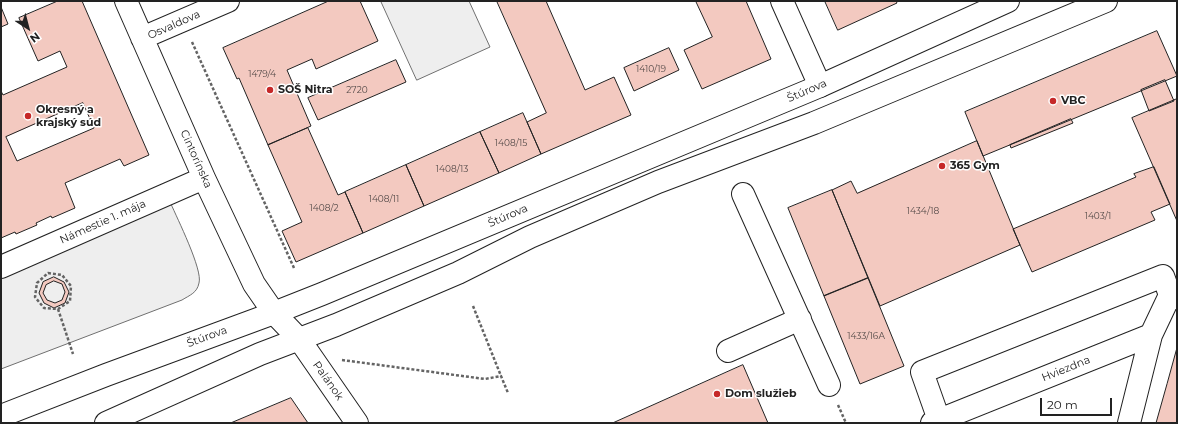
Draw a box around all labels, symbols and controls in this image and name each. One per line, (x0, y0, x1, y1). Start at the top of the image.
north arrow (8, 8, 48, 48)
street label: Osvaldova (146, 8, 202, 42)
text: N (27, 29, 43, 46)
house number: 1410/19 (636, 64, 666, 74)
house number: 1479/4 (248, 69, 276, 79)
street label: Štúrova (785, 77, 829, 105)
place label: SOŠ Nitra (278, 83, 333, 97)
marker: SOŠ Nitra (265, 85, 275, 95)
house number: 2720 (346, 85, 368, 95)
place label: VBC (1061, 94, 1085, 108)
marker: VBC (1048, 96, 1058, 106)
place label: Okresný a krajský súd (36, 103, 101, 129)
marker: Okresný a krajský súd (23, 111, 33, 121)
street label: Cintorínska (177, 128, 215, 190)
house number: 1408/15 (495, 138, 527, 148)
place label: 365 Gym (950, 159, 1000, 173)
marker: 365 Gym (937, 161, 947, 171)
house number: 1408/13 (436, 164, 468, 174)
house number: 1408/11 (369, 194, 399, 204)
street label: Námestie 1. mája (58, 197, 148, 247)
street label: Štúrova (486, 202, 530, 230)
house number: 1408/2 (309, 203, 339, 213)
house number: 1434/18 (907, 206, 939, 216)
house number: 1403/1 (1085, 211, 1111, 221)
street label: Štúrova (185, 324, 229, 350)
house number: 1433/16A (847, 331, 885, 341)
street label: Hviezdna (1040, 353, 1092, 385)
street label: Palánok (310, 359, 346, 403)
place label: Dom služieb (725, 387, 796, 401)
marker: Dom služieb (712, 389, 722, 399)
scale bar (1042, 390, 1114, 416)
text: 20 m (1047, 397, 1078, 412)

